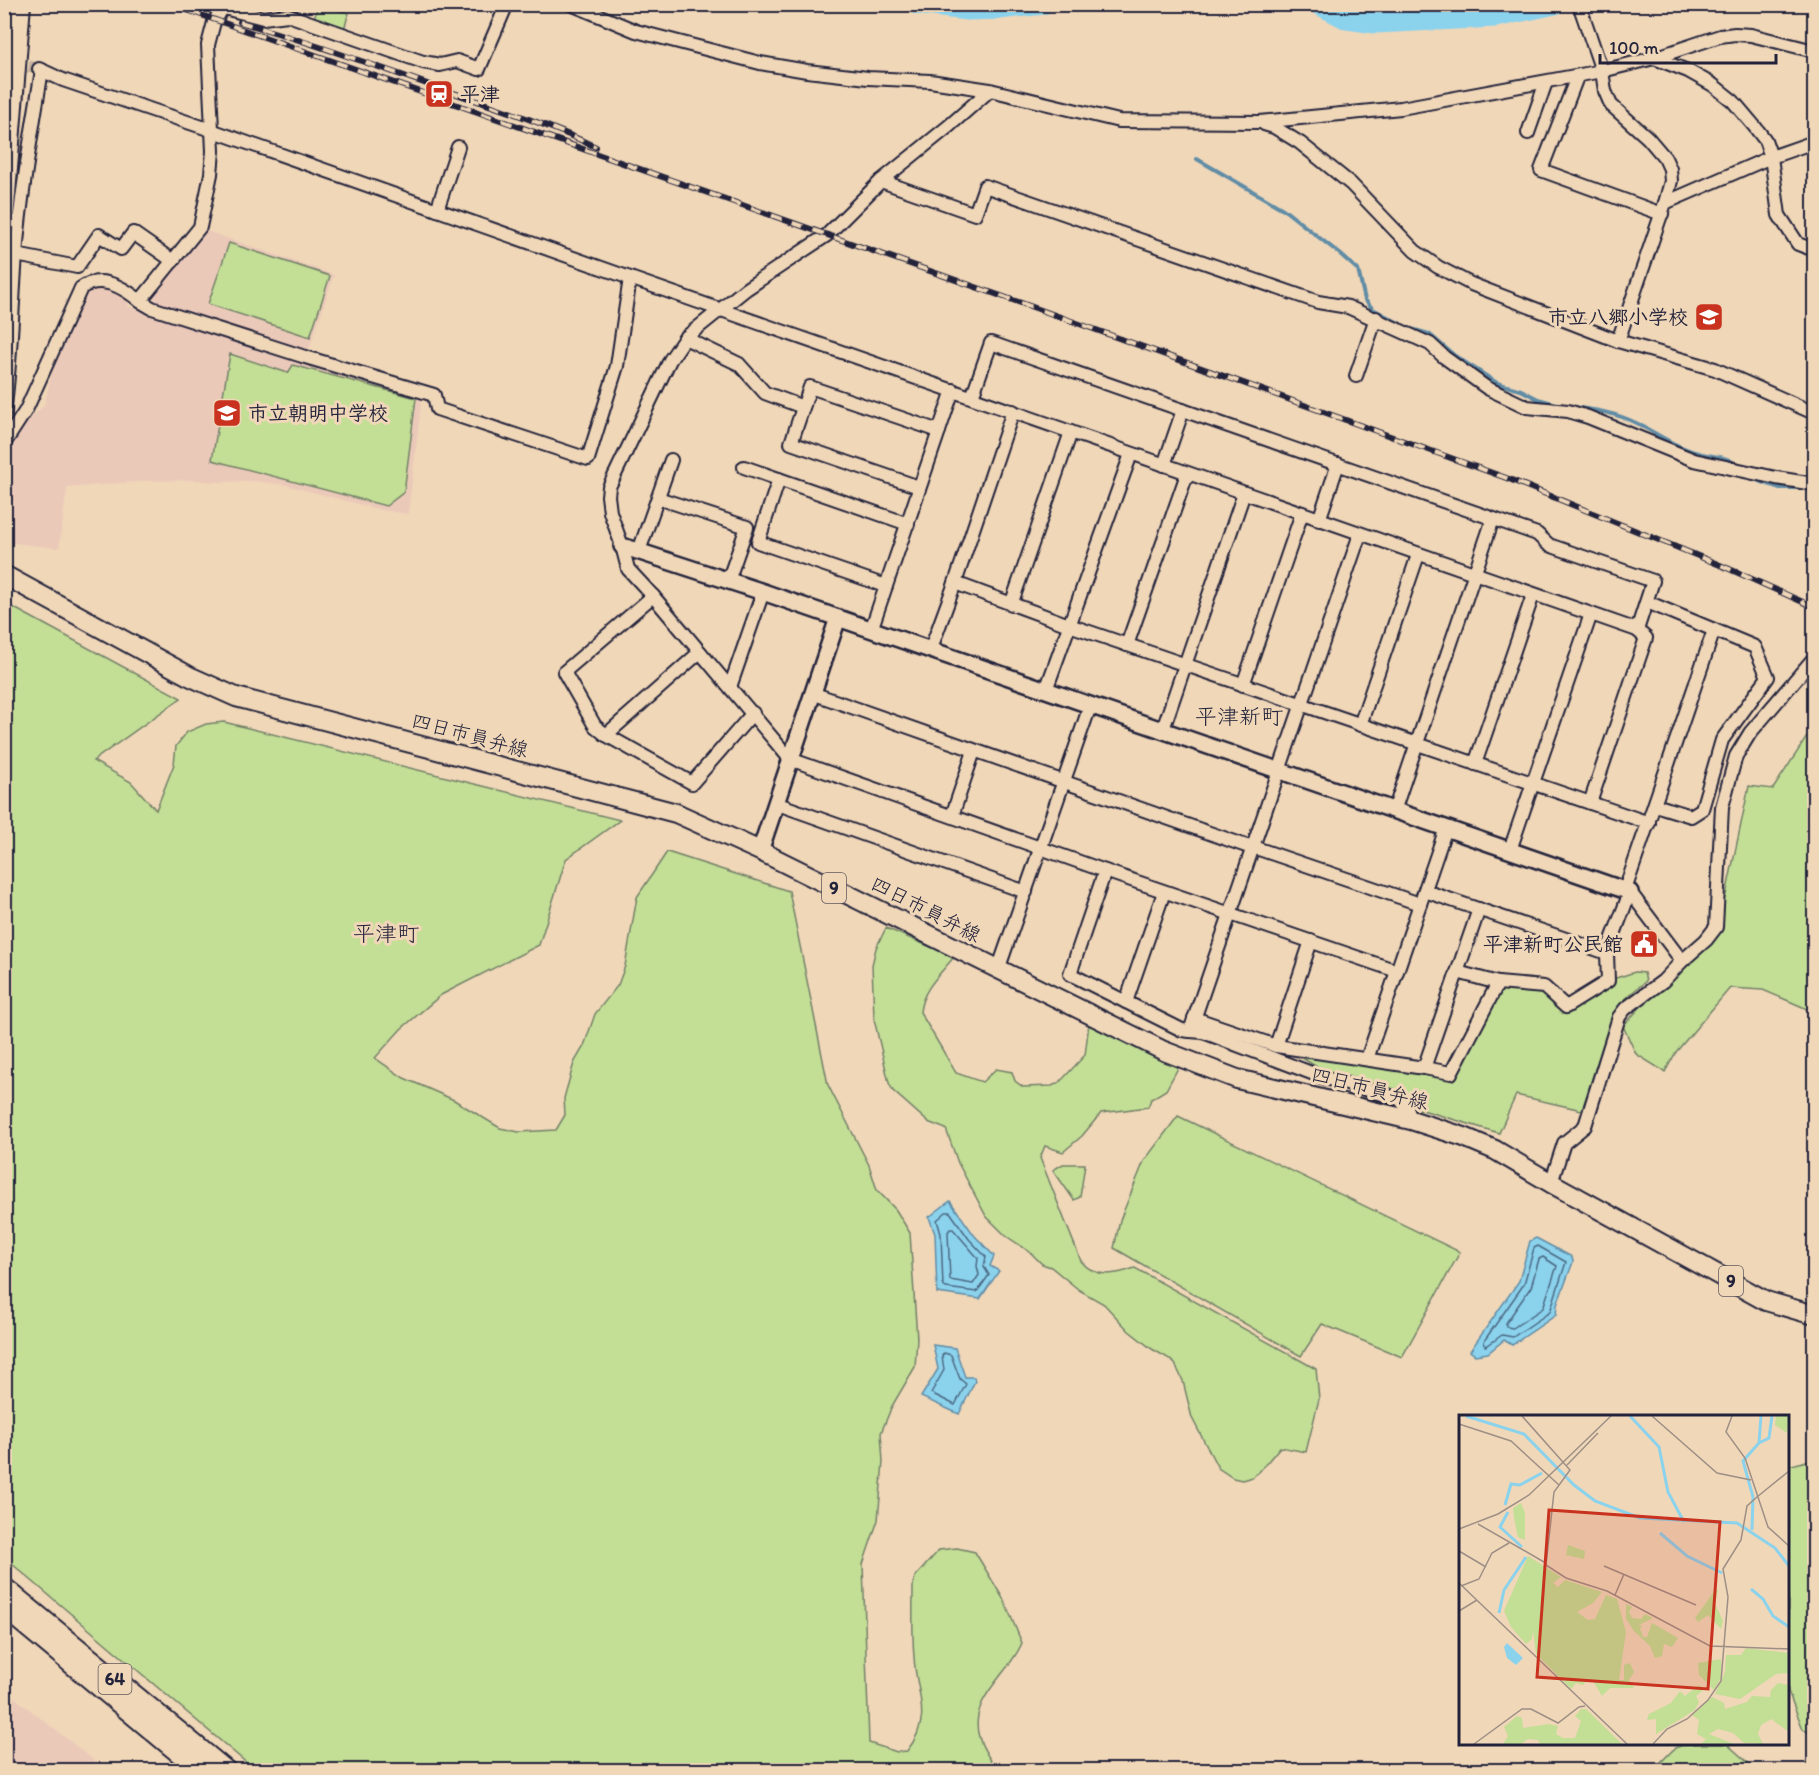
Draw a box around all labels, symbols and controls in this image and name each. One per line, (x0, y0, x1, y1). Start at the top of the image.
scale bar (1600, 27, 1776, 65)
text: 100 m (1609, 37, 1659, 59)
station icon: 平津 (423, 78, 455, 110)
place label: 平津 (460, 82, 500, 106)
school or university icon: 市立八郷小学校 (1693, 301, 1725, 333)
place label: 市立八郷小学校 (1548, 305, 1688, 329)
school or university icon: 市立朝明中学校 (211, 397, 243, 429)
place label: 市立朝明中学校 (248, 401, 388, 425)
district label: 平津新町 (1195, 703, 1283, 730)
street label: 四日市員弁線 (409, 708, 531, 762)
street label: 四日市員弁線 (867, 871, 985, 947)
road number: 9 (822, 873, 846, 903)
district label: 平津町 (353, 920, 419, 947)
public building icon: 平津新町公民館 (1628, 928, 1660, 960)
place label: 平津新町公民館 (1483, 932, 1623, 956)
street label: 四日市員弁線 (1309, 1062, 1431, 1114)
road number: 9 (1719, 1266, 1743, 1296)
inset map (1459, 1415, 1789, 1745)
road number: 64 (98, 1664, 132, 1694)

